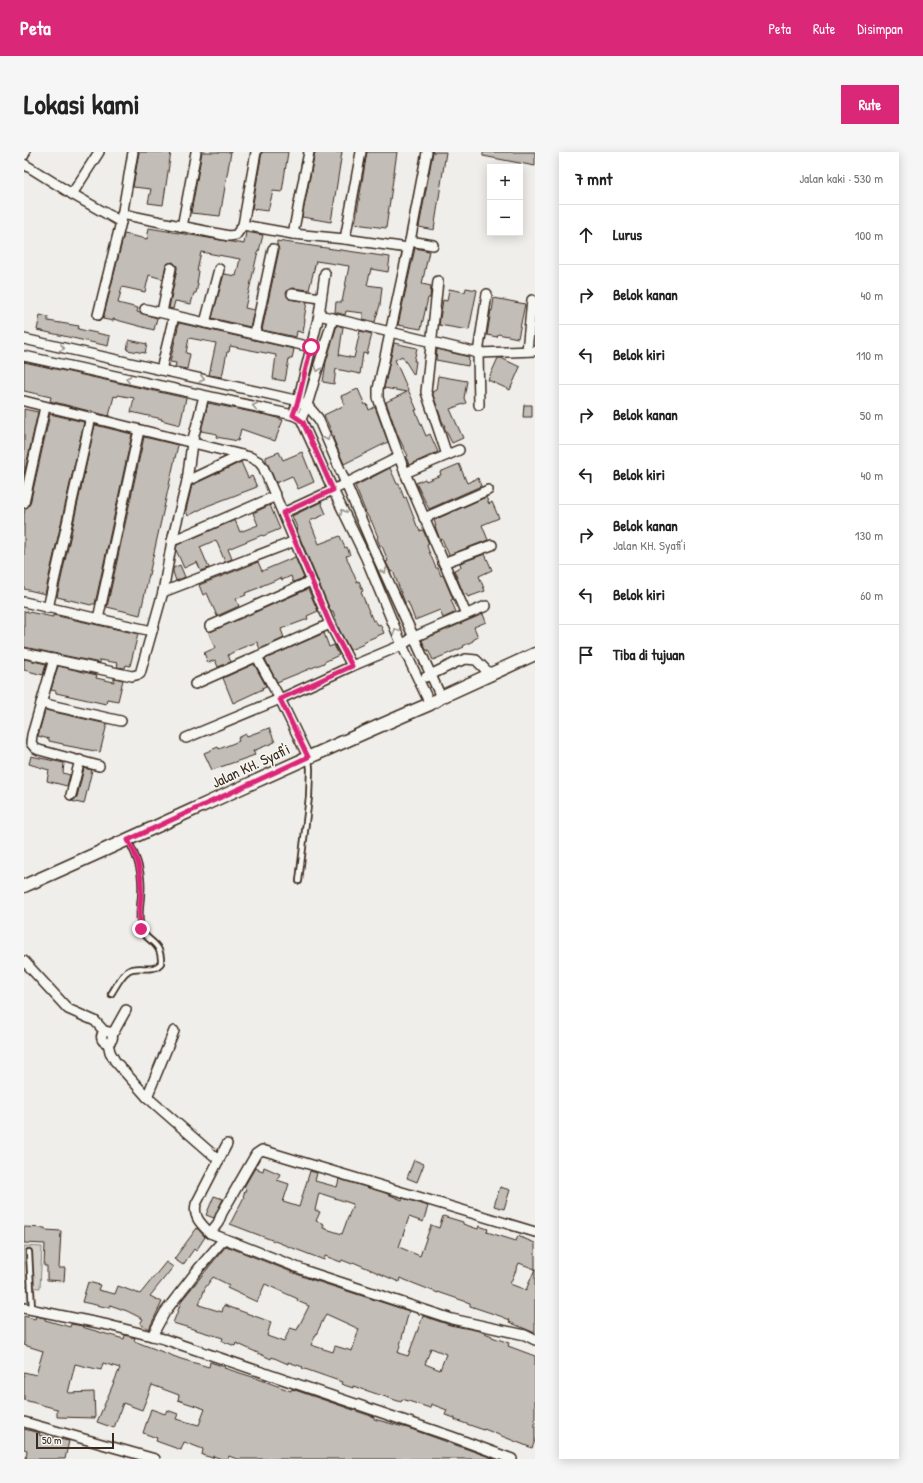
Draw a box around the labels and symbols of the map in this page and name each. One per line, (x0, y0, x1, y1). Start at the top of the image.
route start (302, 338, 320, 356)
one-way arrow (59, 343, 65, 351)
one-way arrow (314, 365, 323, 372)
one-way arrow (124, 375, 131, 383)
one-way arrow (199, 375, 206, 383)
one-way arrow (251, 403, 258, 411)
one-way arrow (322, 435, 330, 442)
one-way arrow (340, 509, 348, 516)
one-way arrow (379, 566, 387, 574)
one-way arrow (393, 627, 401, 634)
street label: Jalan KH. Syafi'i (208, 738, 293, 793)
route end (132, 920, 150, 938)
scale bar (36, 1431, 114, 1450)

